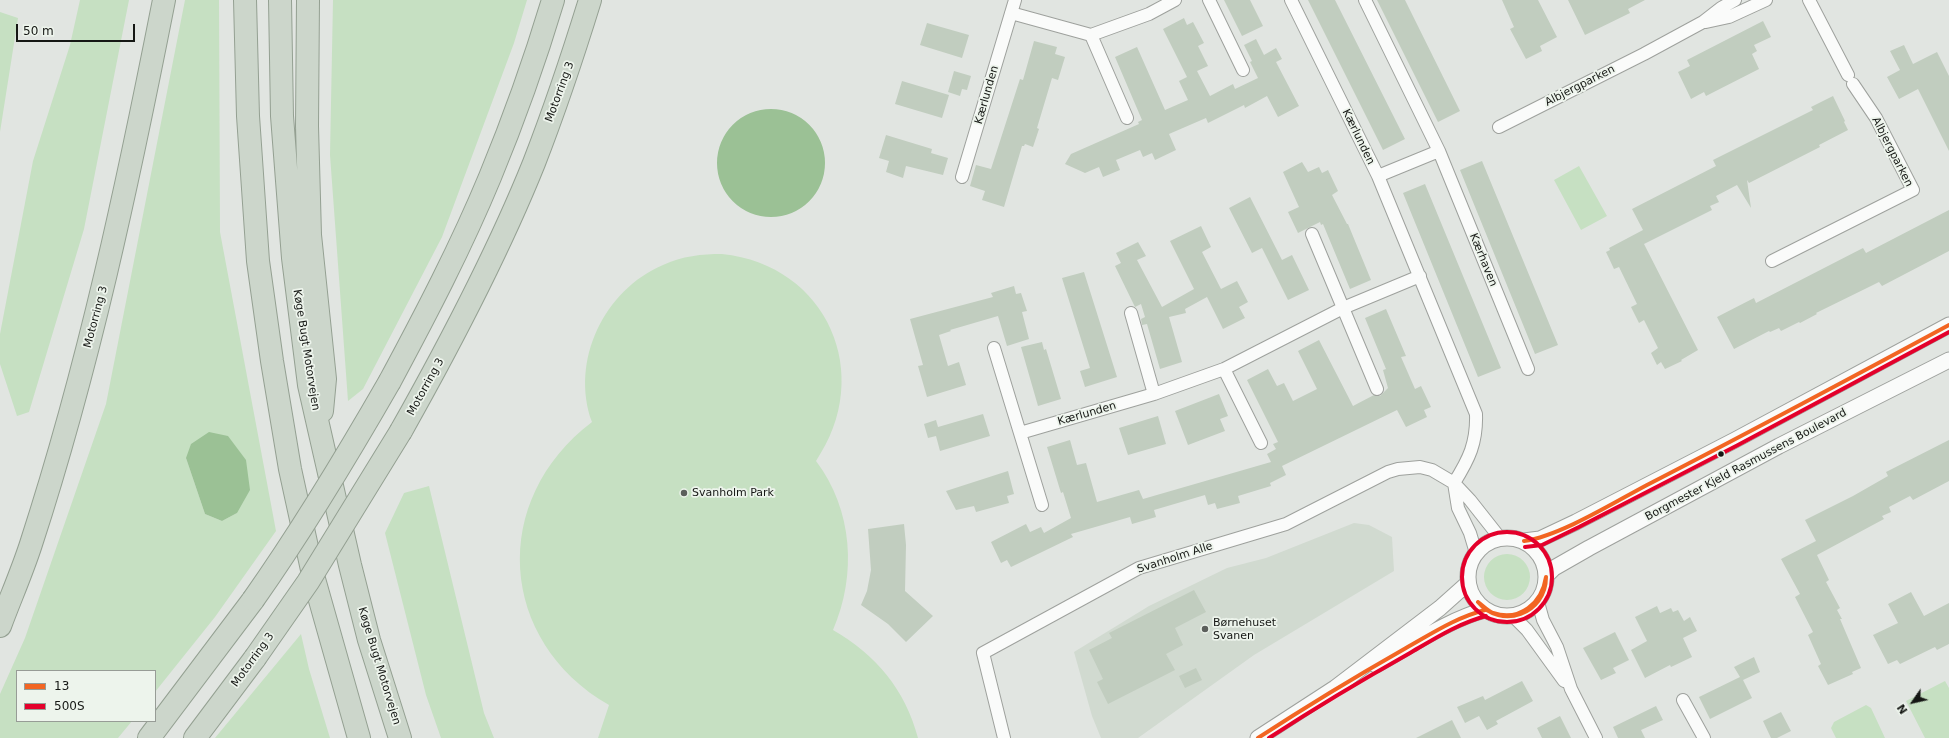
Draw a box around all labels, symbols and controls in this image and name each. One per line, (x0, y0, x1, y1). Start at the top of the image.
scale bar (18, 16, 137, 42)
text: 50 m (23, 24, 54, 38)
street label: Motorring 3 (543, 60, 577, 124)
street label: Albjergparken (1543, 63, 1617, 109)
street label: Kærlunden (972, 64, 1002, 126)
street label: Kærlunden (1339, 107, 1377, 167)
street label: Albjergparken (1869, 115, 1915, 189)
street label: Kærhaven (1466, 231, 1500, 289)
street label: Motorring 3 (81, 285, 111, 349)
street label: Køge Bugt Motorvejen (290, 289, 322, 411)
street label: Motorring 3 (405, 356, 447, 418)
street label: Kærlunden (1056, 399, 1118, 429)
street label: Borgmester Kjeld Rasmussens Boulevard (1643, 406, 1849, 524)
unlabelled marker (1716, 449, 1726, 459)
place label: Svanholm Park (692, 486, 774, 500)
marker: Svanholm Park (679, 488, 689, 498)
street label: Svanholm Alle (1136, 540, 1214, 576)
street label: Køge Bugt Motorvejen (355, 606, 403, 726)
place label: Børnehuset Svanen (1213, 616, 1276, 642)
marker: Børnehuset Svanen (1200, 624, 1210, 634)
street label: Motorring 3 (229, 630, 277, 690)
legend (16, 670, 156, 722)
text: 13 (54, 679, 69, 693)
north arrow (1893, 682, 1933, 722)
text: 500S (54, 699, 85, 713)
text: N (1895, 702, 1911, 716)

